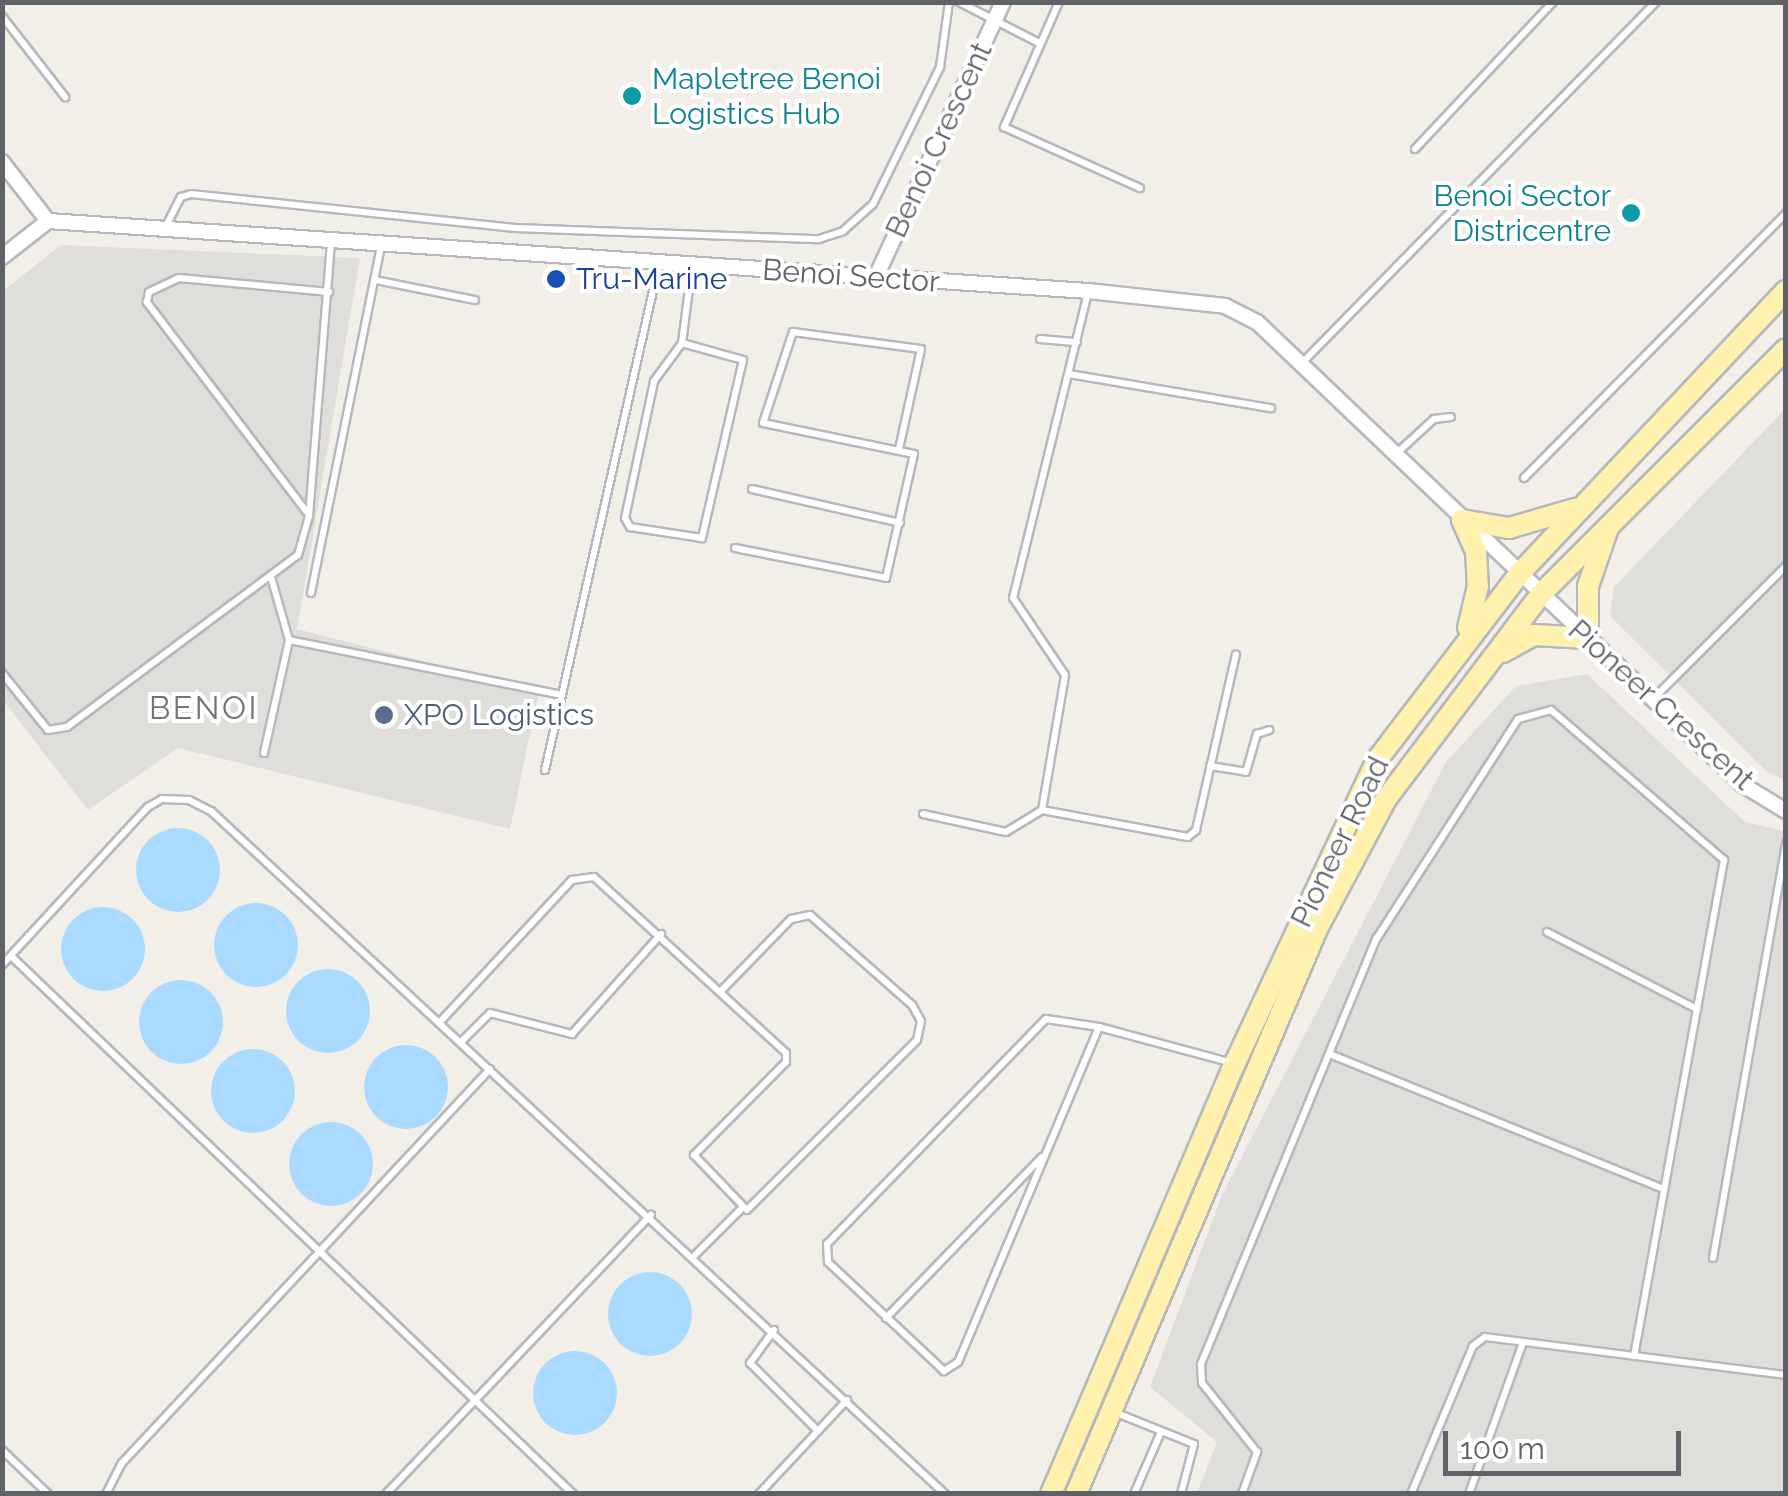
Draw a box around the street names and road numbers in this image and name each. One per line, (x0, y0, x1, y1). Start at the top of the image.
street label: Benoi Crescent (878, 37, 1000, 243)
street label: Benoi Sector (761, 252, 941, 300)
street label: Pioneer Crescent (1561, 612, 1761, 798)
street label: Pioneer Road (1283, 751, 1397, 933)

